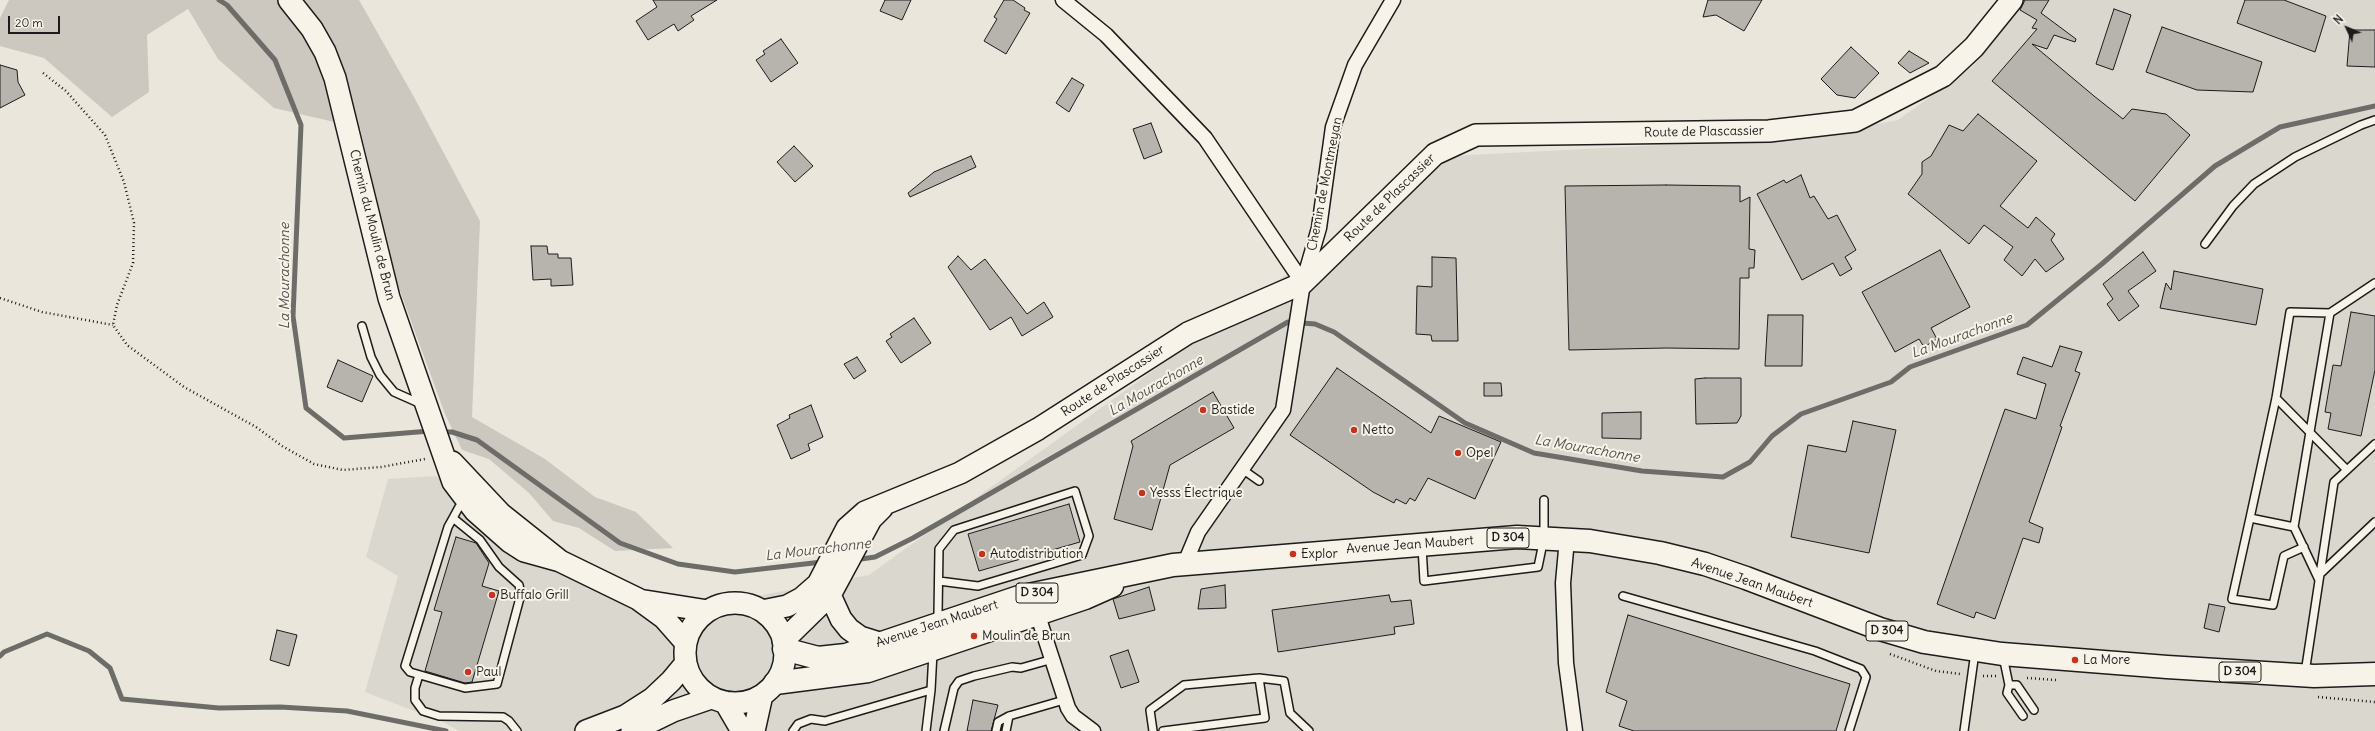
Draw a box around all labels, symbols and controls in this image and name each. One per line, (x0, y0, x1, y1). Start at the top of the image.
scale bar (10, 8, 62, 34)
north arrow (2327, 8, 2367, 48)
text: N (2331, 12, 2346, 27)
text: 20 m (15, 15, 43, 30)
street label: Chemin de Montmeyan (1304, 116, 1346, 252)
street label: Route de Plascassier (1644, 123, 1764, 141)
street label: Chemin du Moulin de Brun (346, 148, 398, 302)
street label: Route de Plascassier (1341, 151, 1439, 245)
water label: La Mourachonne (277, 223, 293, 329)
water label: La Mourachonne (1909, 310, 2015, 362)
street label: Route de Plascassier (1058, 342, 1168, 420)
water label: La Mourachonne (1106, 352, 1206, 420)
place label: Bastide (1211, 402, 1255, 418)
marker: Bastide (1198, 405, 1208, 415)
place label: Netto (1362, 422, 1394, 438)
marker: Netto (1349, 425, 1359, 435)
water label: La Mourachonne (1533, 431, 1641, 467)
place label: Opel (1466, 445, 1493, 461)
marker: Opel (1453, 448, 1463, 458)
place label: Yesss Électrique (1150, 485, 1243, 501)
marker: Yesss Électrique (1137, 488, 1147, 498)
road number: D 304 (1487, 528, 1529, 548)
street label: Avenue Jean Maubert (1346, 533, 1474, 557)
water label: La Mourachonne (764, 535, 872, 565)
place label: Autodistribution (990, 546, 1084, 562)
place label: Explor (1301, 546, 1338, 562)
marker: Autodistribution (977, 549, 987, 559)
marker: Explor (1288, 549, 1298, 559)
street label: Avenue Jean Maubert (1689, 555, 1815, 611)
road number: D 304 (1016, 583, 1058, 603)
place label: Buffalo Grill (500, 587, 569, 603)
marker: Buffalo Grill (487, 590, 497, 600)
street label: Avenue Jean Maubert (874, 597, 1000, 651)
road number: D 304 (1866, 621, 1908, 641)
place label: Moulin de Brun (982, 628, 1070, 644)
marker: Moulin de Brun (969, 631, 979, 641)
place label: La More (2083, 652, 2130, 668)
marker: La More (2070, 655, 2080, 665)
road number: D 304 (2219, 662, 2261, 682)
place label: Paul (476, 664, 501, 680)
marker: Paul (463, 667, 473, 677)

